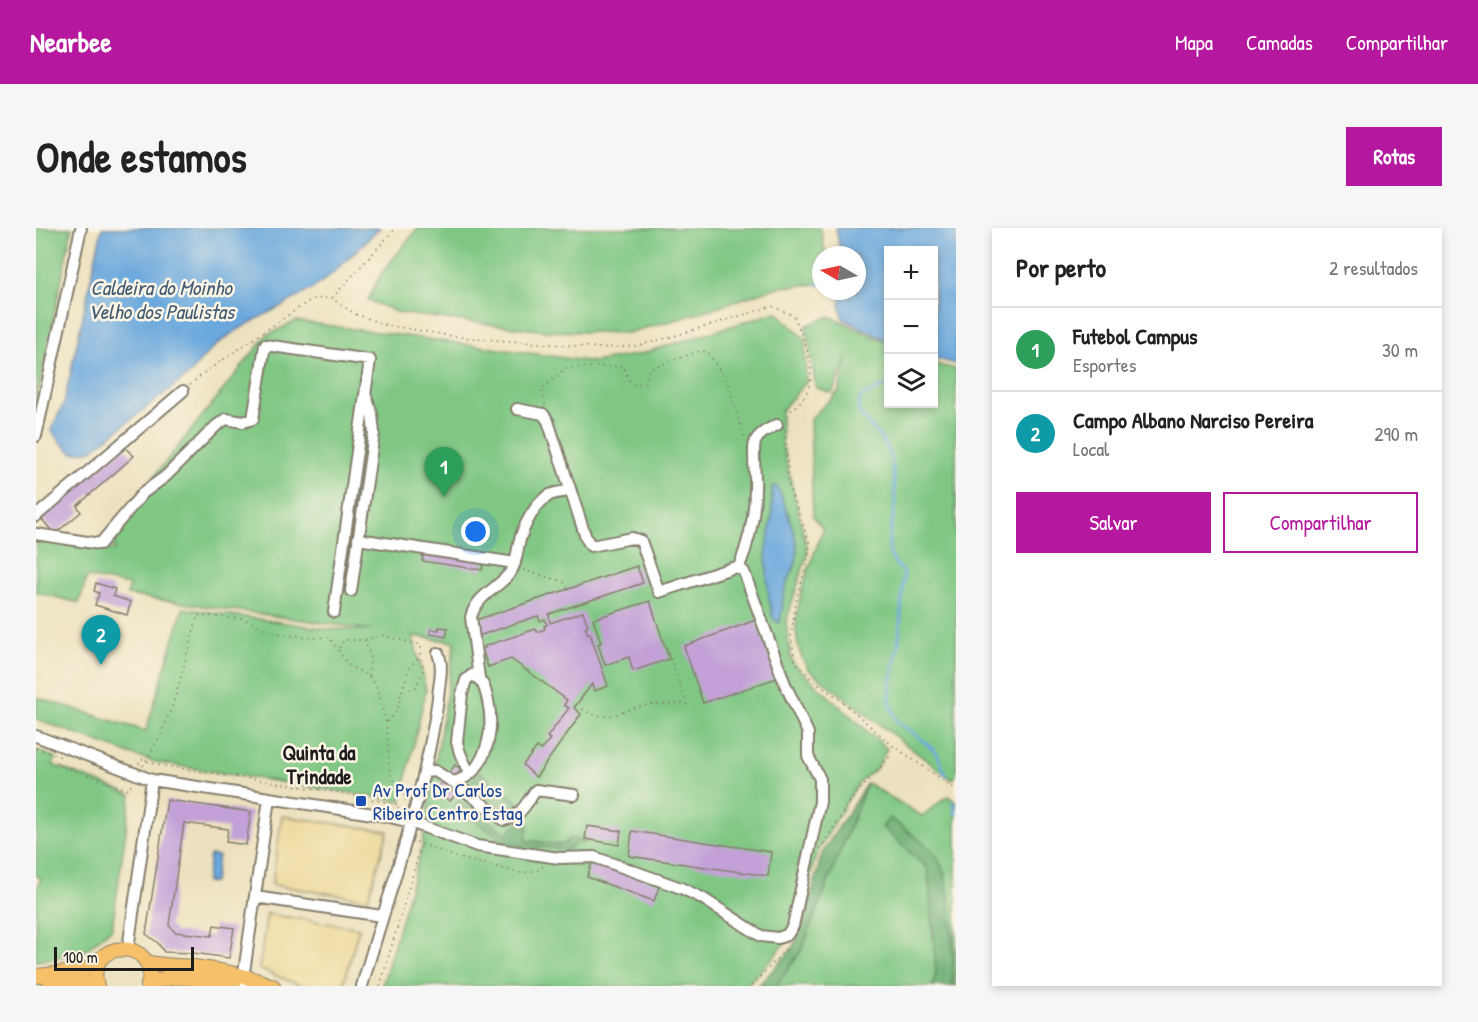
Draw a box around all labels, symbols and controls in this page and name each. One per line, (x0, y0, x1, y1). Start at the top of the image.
text: Nearbee (30, 23, 112, 61)
text: Mapa (1175, 28, 1213, 57)
text: Camadas (1246, 28, 1313, 57)
text: Compartilhar (1346, 28, 1448, 57)
button: Rotas (1346, 127, 1442, 186)
text: Onde estamos (36, 128, 247, 185)
north arrow (812, 246, 866, 300)
map controls (884, 246, 938, 408)
button: + (884, 246, 938, 300)
text: Por perto (1016, 250, 1106, 285)
text: 2 resultados (1329, 254, 1418, 281)
water label: Caldeira do Moinho Velho dos Paulistas (88, 273, 236, 326)
button: − (884, 300, 938, 354)
text: Futebol Campus (1073, 321, 1198, 351)
text: 1 (1032, 336, 1039, 363)
text: 30 m (1382, 336, 1418, 363)
text: Esportes (1073, 351, 1136, 378)
button: layers (884, 354, 938, 408)
text: Campo Albano Narciso Pereira (1073, 405, 1313, 435)
text: 2 (1031, 420, 1040, 447)
text: 290 m (1374, 420, 1418, 447)
text: Local (1073, 435, 1109, 462)
pin: 1 (424, 448, 464, 497)
button: Salvar (1016, 492, 1211, 553)
button: Compartilhar (1223, 492, 1418, 553)
your location (461, 517, 490, 546)
pin: 2 (82, 616, 120, 665)
district label: Quinta da Trindade (282, 738, 356, 791)
place label: Av Prof Dr Carlos Ribeiro Centro Estag (373, 776, 523, 826)
marker: Av Prof Dr Carlos Ribeiro Centro Estag (354, 794, 368, 808)
scale bar (54, 944, 194, 972)
text: 100 m (63, 946, 98, 968)

